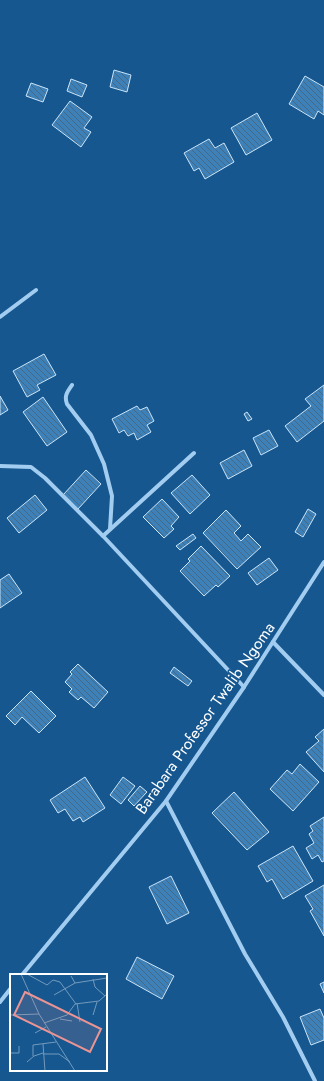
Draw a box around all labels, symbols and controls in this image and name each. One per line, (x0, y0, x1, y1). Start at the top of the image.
street label: Barabara Professor Twalib Ngoma (130, 617, 280, 819)
inset map (10, 974, 107, 1071)

